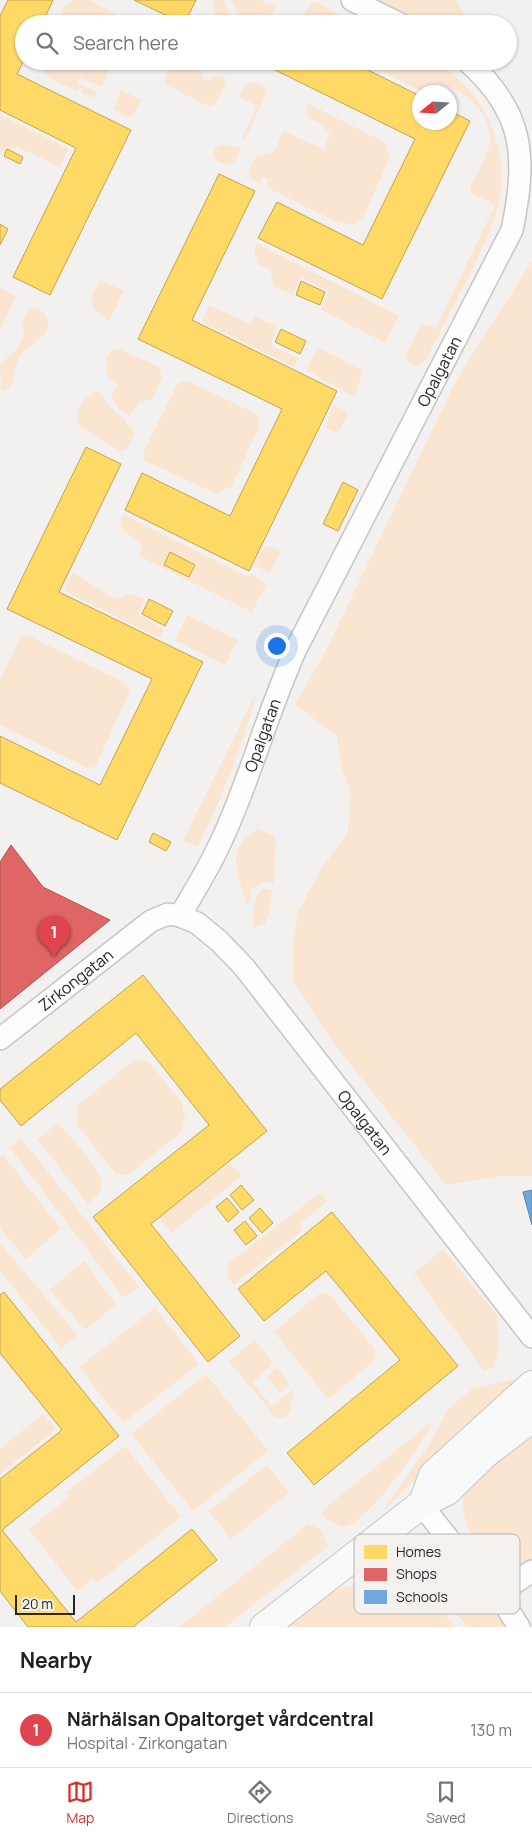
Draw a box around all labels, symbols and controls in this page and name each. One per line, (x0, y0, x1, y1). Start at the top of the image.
search box (15, 15, 517, 70)
icon: search (33, 29, 61, 57)
text: Search here (73, 30, 179, 56)
north arrow (412, 85, 457, 130)
street label: Opalgatan (412, 332, 466, 411)
your location (264, 633, 290, 659)
street label: Opalgatan (239, 695, 286, 775)
pin: 1 (38, 916, 70, 957)
street label: Zirkongatan (34, 944, 118, 1016)
street label: Opalgatan (333, 1085, 397, 1160)
legend (354, 1534, 520, 1614)
text: Homes (396, 1542, 441, 1561)
text: Shops (396, 1564, 437, 1583)
text: Schools (396, 1587, 448, 1606)
scale bar (15, 1592, 75, 1615)
text: 20 m (22, 1594, 53, 1613)
text: Nearby (20, 1646, 92, 1674)
text: Närhälsan Opaltorget vårdcentral (67, 1706, 374, 1732)
text: 1 (32, 1719, 40, 1741)
text: 130 m (470, 1719, 512, 1741)
text: Hospital · Zirkongatan (67, 1732, 227, 1754)
tab: Map (66, 1778, 94, 1827)
tab: Directions (227, 1778, 293, 1827)
tab: Saved (426, 1778, 466, 1827)

